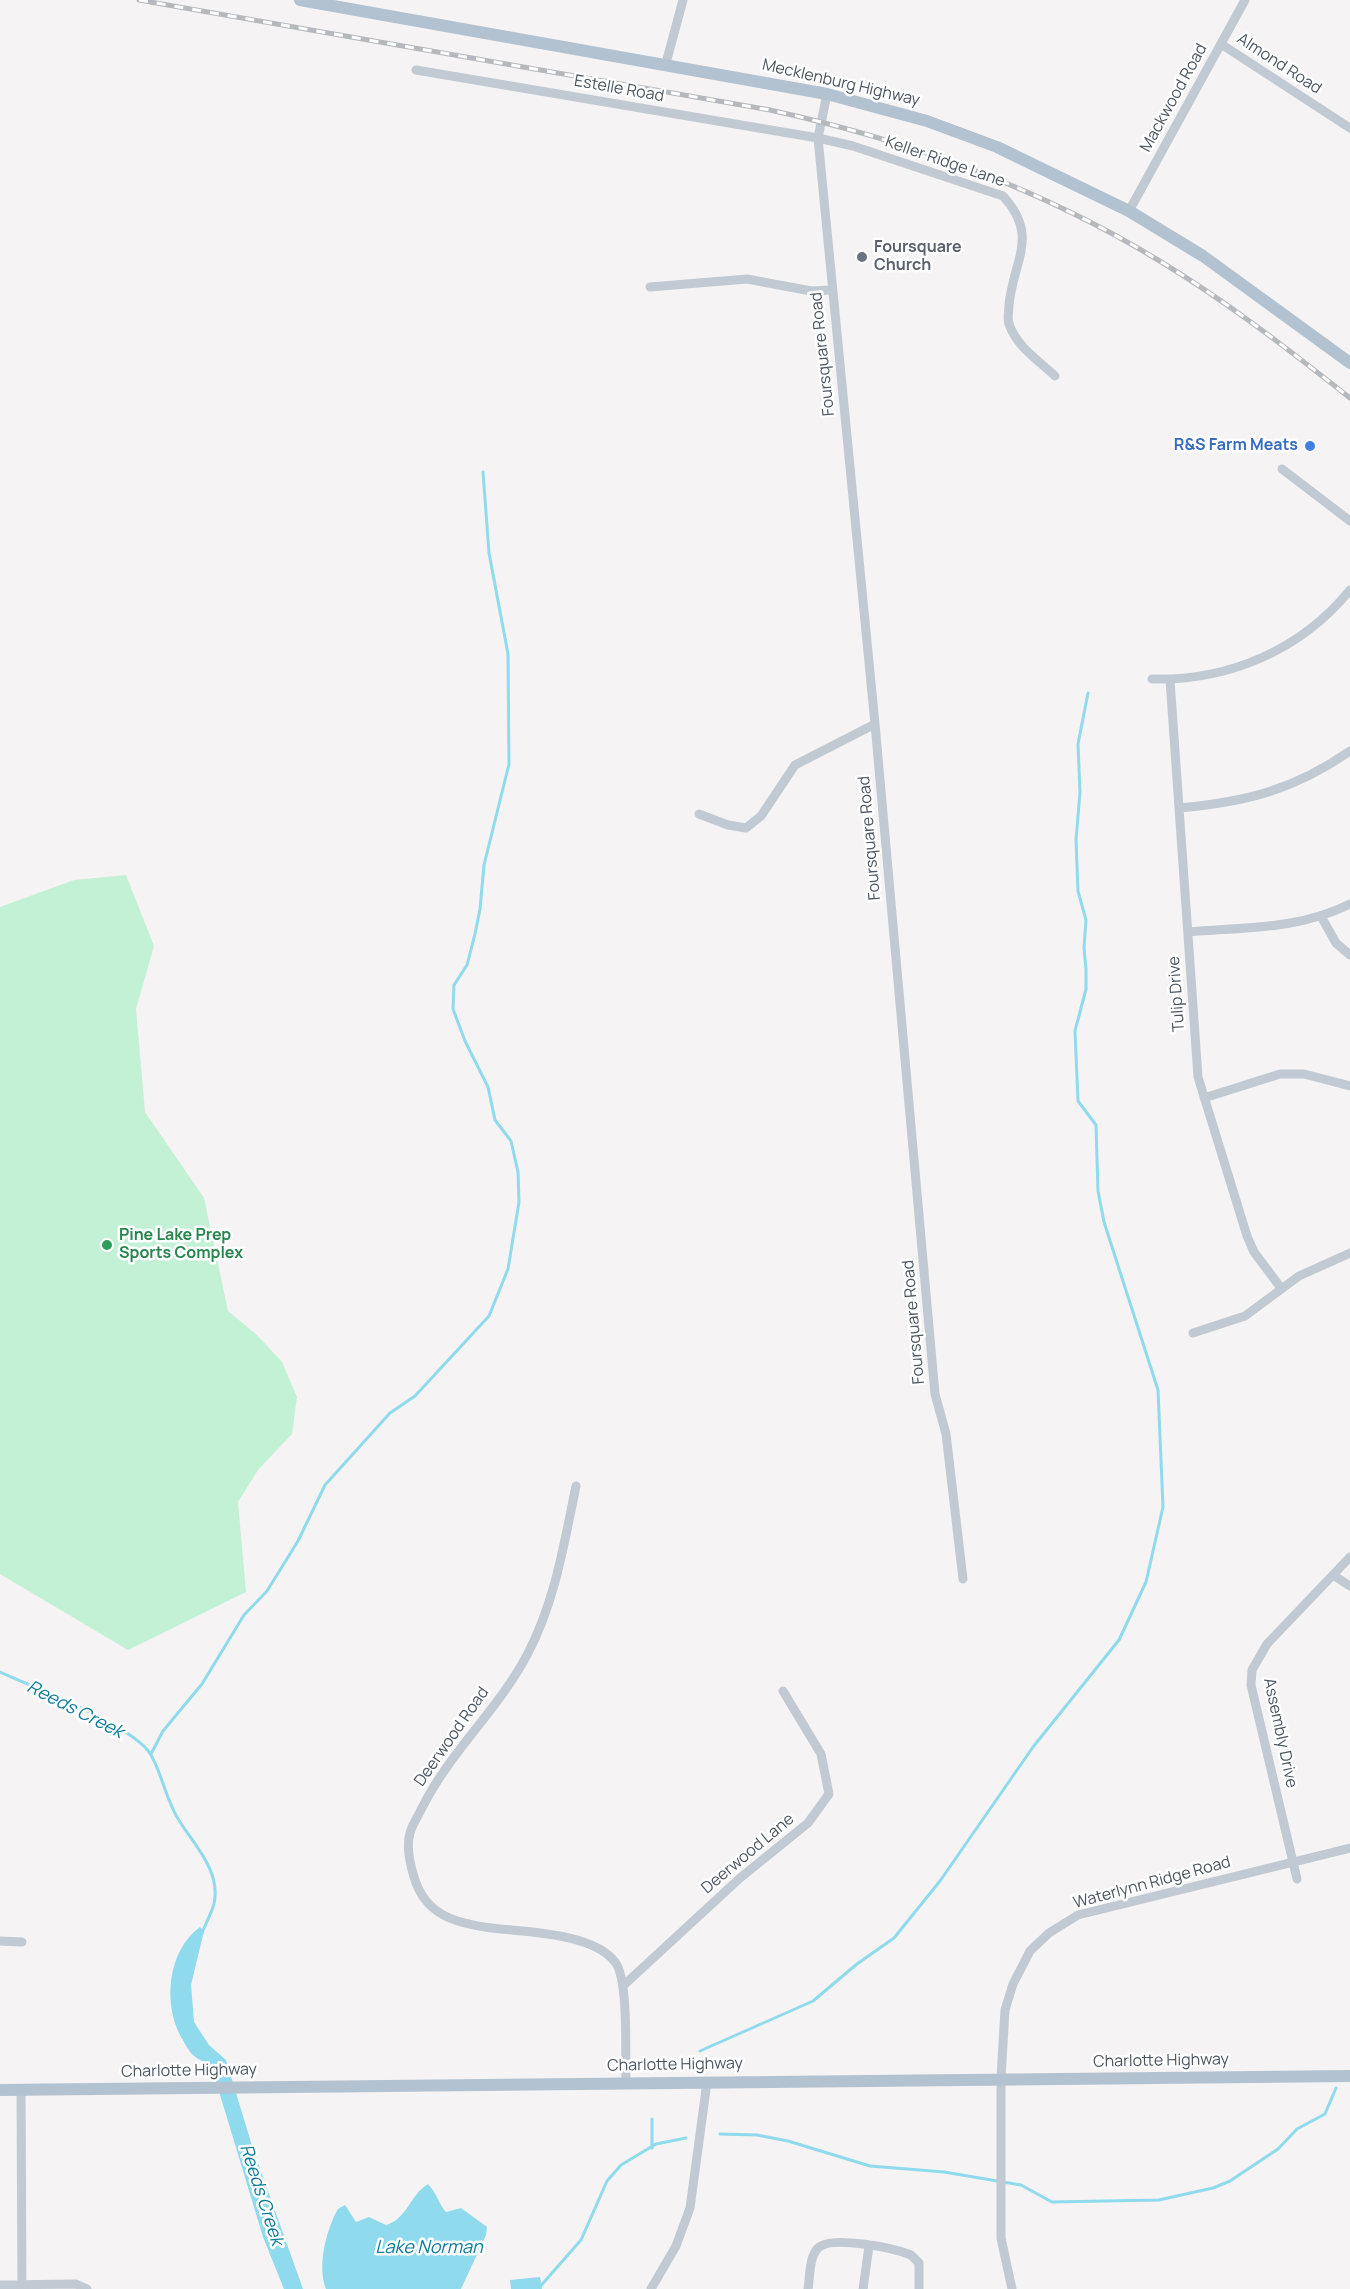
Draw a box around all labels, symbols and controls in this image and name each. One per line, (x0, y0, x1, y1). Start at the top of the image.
street label: Almond Road (1233, 30, 1325, 98)
street label: Mackwood Road (1136, 41, 1212, 155)
street label: Mecklenburg Highway (760, 55, 922, 111)
street label: Estelle Road (573, 72, 665, 106)
street label: Keller Ridge Lane (883, 133, 1007, 191)
place label: Foursquare Church (874, 238, 962, 276)
marker: Foursquare Church (855, 250, 869, 264)
street label: Foursquare Road (807, 291, 839, 417)
place label: R&S Farm Meats (1174, 436, 1298, 456)
marker: R&S Farm Meats (1303, 439, 1317, 453)
street label: Foursquare Road (855, 775, 885, 901)
street label: Tulip Drive (1165, 956, 1189, 1032)
place label: Pine Lake Prep Sports Complex (119, 1226, 243, 1264)
marker: Pine Lake Prep Sports Complex (100, 1238, 114, 1252)
street label: Foursquare Road (899, 1259, 929, 1385)
water label: Reeds Creek (23, 1676, 127, 1744)
street label: Assembly Drive (1259, 1676, 1301, 1790)
street label: Deerwood Road (411, 1684, 493, 1790)
street label: Deerwood Lane (698, 1810, 798, 1898)
street label: Waterlynn Ridge Road (1071, 1853, 1233, 1913)
street label: Charlotte Highway (1093, 2050, 1229, 2072)
street label: Charlotte Highway (607, 2054, 743, 2076)
street label: Charlotte Highway (121, 2060, 257, 2082)
water label: Reeds Creek (234, 2142, 288, 2248)
water label: Lake Norman (375, 2237, 483, 2259)

